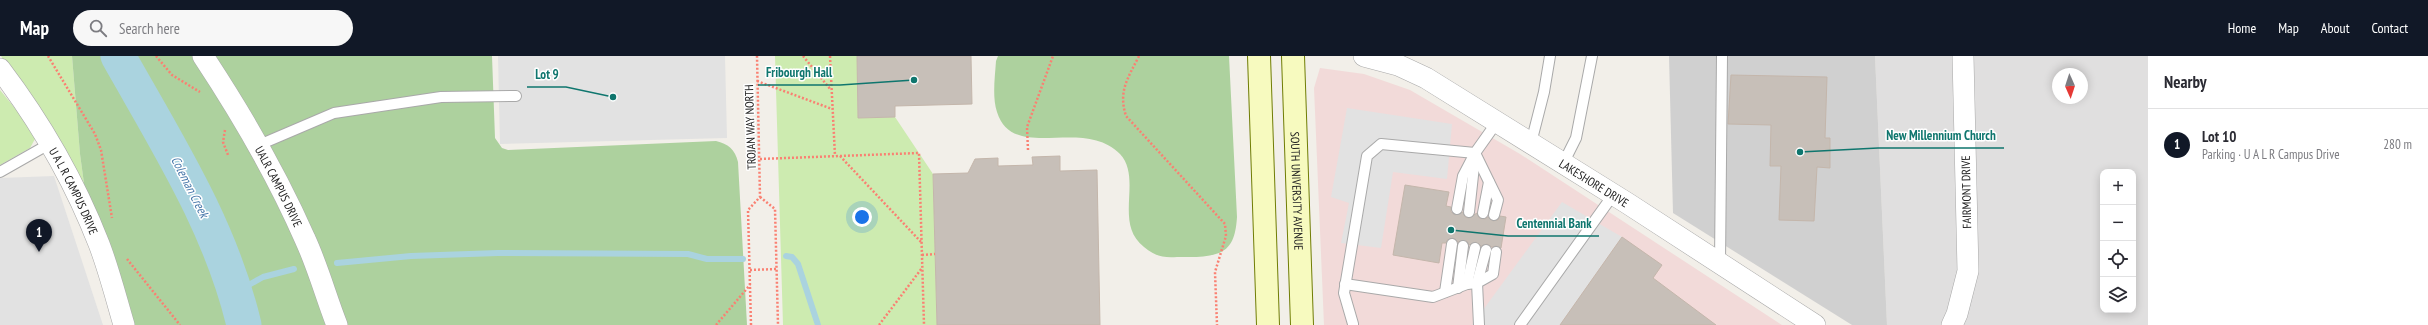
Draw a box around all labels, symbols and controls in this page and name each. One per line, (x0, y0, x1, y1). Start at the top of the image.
search box (73, 10, 353, 46)
text: Map (20, 16, 49, 40)
icon: search (87, 17, 109, 39)
text: Search here (119, 19, 180, 38)
text: Home (2228, 19, 2256, 37)
text: Map (2278, 19, 2299, 37)
text: About (2321, 19, 2350, 37)
text: Contact (2372, 19, 2408, 37)
callout: Fribourgh Hall (758, 60, 840, 85)
callout: Lot 9 (527, 62, 566, 87)
text: Fribourgh Hall (766, 64, 833, 81)
text: Lot 9 (535, 66, 559, 83)
north arrow (2052, 68, 2088, 104)
text: Nearby (2164, 71, 2207, 93)
street label: TROJAN WAY NORTH (741, 84, 759, 170)
callout: New Millennium Church (1878, 123, 2004, 148)
text: New Millennium Church (1886, 127, 1996, 144)
text: Lot 10 (2202, 127, 2236, 146)
street label: SOUTH UNIVERSITY AVENUE (1288, 131, 1307, 251)
text: 1 (2174, 136, 2180, 153)
text: 280 m (2383, 136, 2412, 153)
street label: UALR CAMPUS DRIVE (252, 143, 306, 229)
street label: U A L R CAMPUS DRIVE (46, 145, 102, 237)
text: Parking · U A L R Campus Drive (2202, 146, 2340, 163)
water label: Coleman Creek (167, 153, 214, 222)
street label: LAKESHORE DRIVE (1557, 155, 1632, 210)
street label: FAIRMONT DRIVE (1958, 155, 1974, 229)
map controls (2100, 169, 2136, 313)
button: + (2100, 169, 2136, 205)
button: − (2100, 205, 2136, 241)
your location (852, 207, 872, 227)
callout: Centennial Bank (1508, 211, 1599, 236)
text: Centennial Bank (1516, 215, 1592, 232)
pin: 1 (26, 219, 52, 252)
button: locate (2100, 241, 2136, 277)
button: layers (2100, 277, 2136, 313)

